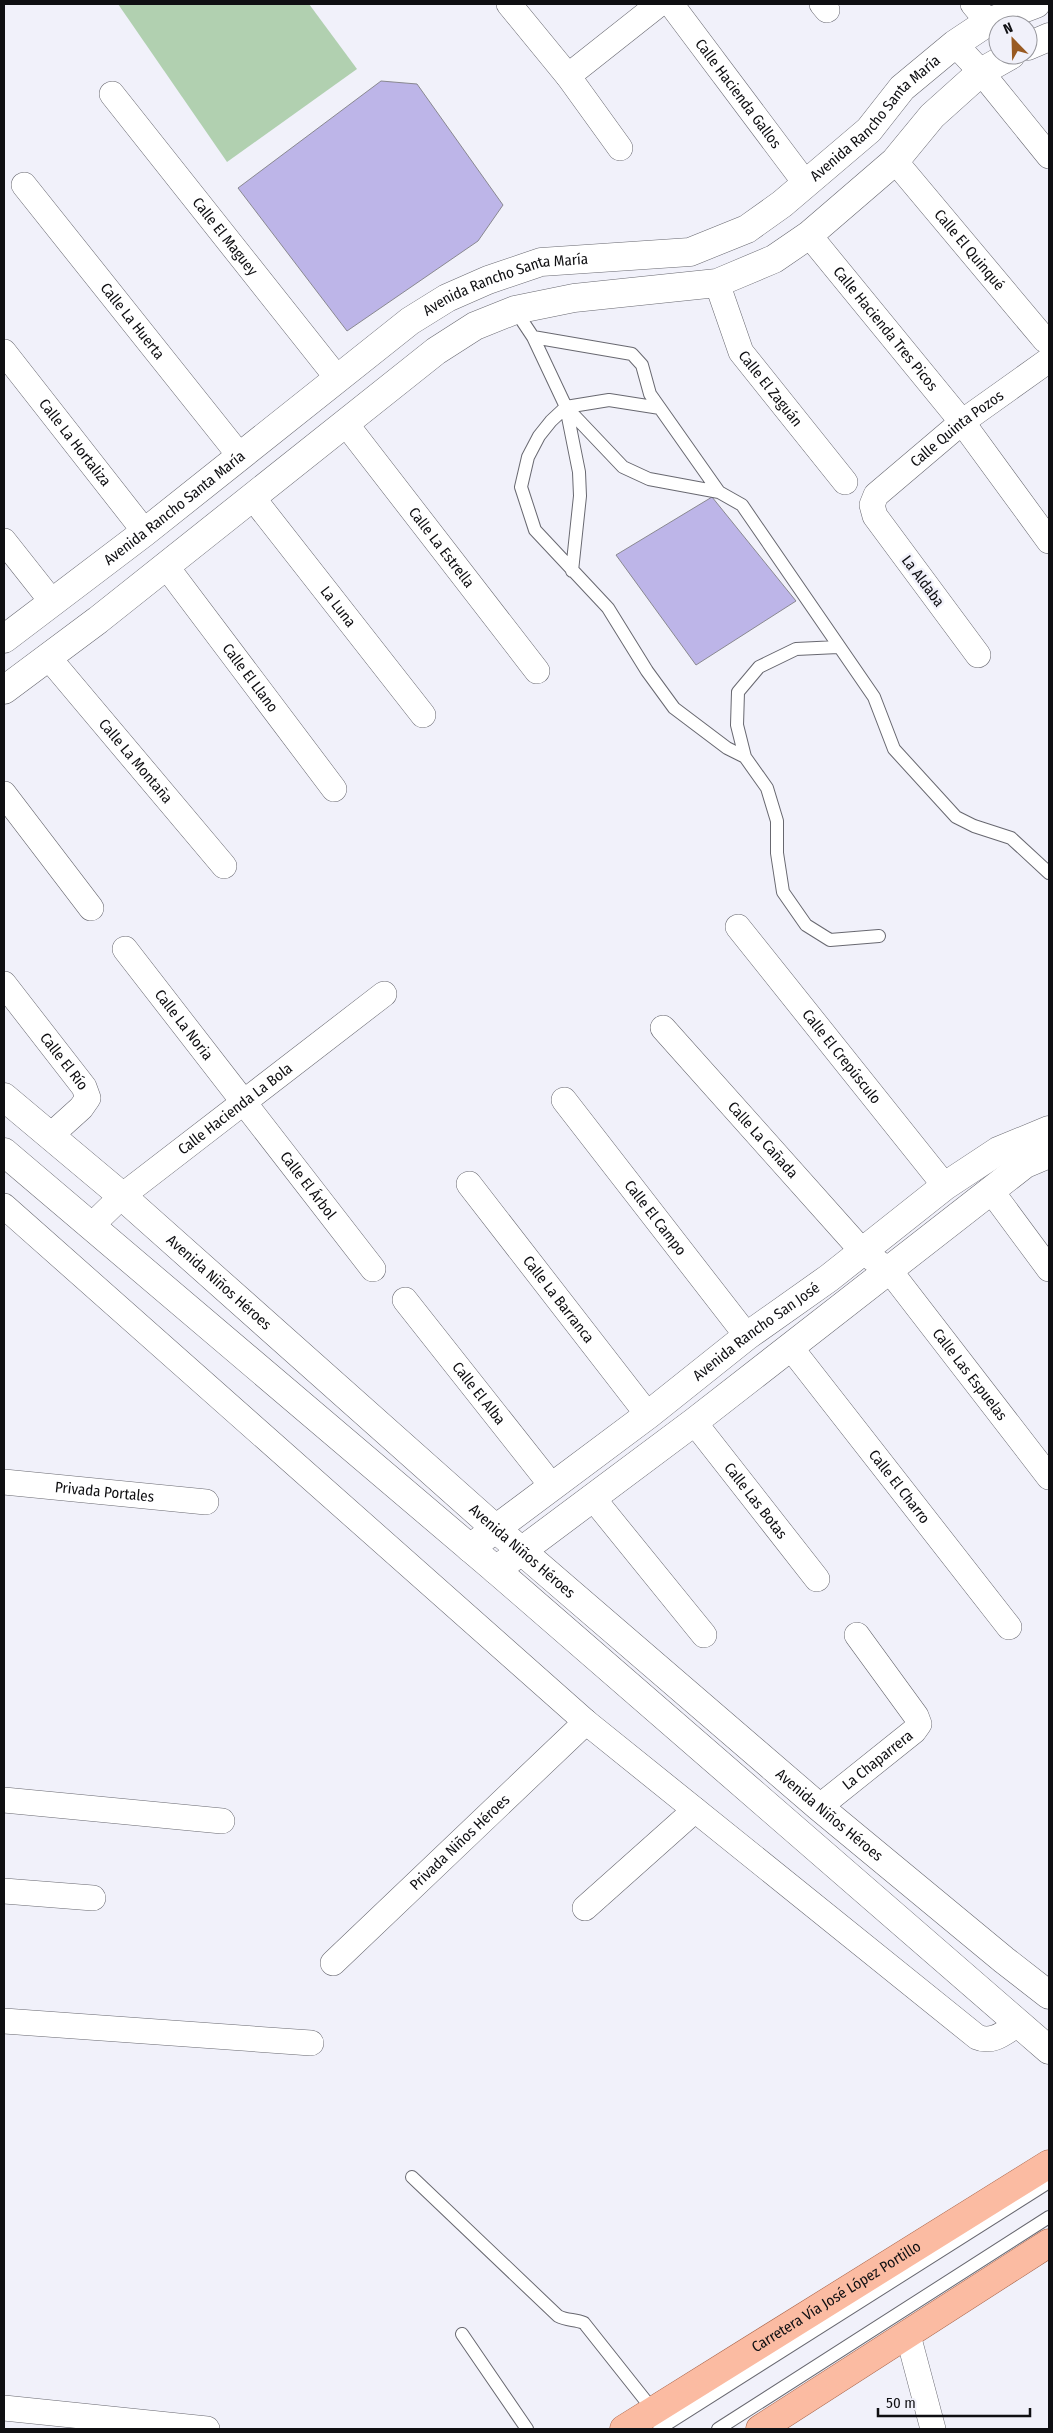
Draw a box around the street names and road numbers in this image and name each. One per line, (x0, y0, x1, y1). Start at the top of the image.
street label: Calle Hacienda Gallos (691, 35, 785, 152)
street label: Avenida Rancho Santa María (807, 51, 944, 185)
street label: Calle El Maguey (189, 194, 262, 280)
street label: Calle El Quinqué (930, 206, 1009, 294)
street label: Avenida Rancho Santa María (420, 250, 589, 320)
street label: Calle Hacienda Tres Picos (830, 263, 942, 394)
street label: Calle La Huerta (97, 279, 168, 363)
street label: Calle El Zaguán (735, 347, 806, 430)
street label: Calle Quinta Pozos (907, 386, 1007, 471)
street label: Calle La Hortaliza (35, 395, 115, 490)
street label: Avenida Rancho Santa María (100, 447, 249, 569)
street label: Calle La Estrella (405, 504, 478, 591)
street label: La Aldaba (898, 552, 948, 610)
street label: La Luna (317, 583, 360, 631)
street label: Calle El Llano (219, 640, 282, 716)
street label: Calle La Montaña (95, 715, 176, 807)
street label: Calle La Noria (151, 986, 217, 1064)
street label: Calle El Crepúsculo (798, 1006, 885, 1108)
street label: Calle El Río (36, 1029, 92, 1094)
street label: Calle Hacienda La Bola (175, 1059, 296, 1158)
street label: Calle La Cañada (724, 1098, 802, 1182)
street label: Calle El Árbol (276, 1148, 340, 1223)
street label: Calle El Campo (621, 1177, 690, 1259)
street label: Avenida Niños Héroes (163, 1231, 275, 1334)
street label: Calle La Barranca (519, 1252, 598, 1347)
street label: Avenida Rancho San José (689, 1278, 823, 1385)
street label: Calle Las Espuelas (929, 1325, 1011, 1424)
street label: Calle El Alba (448, 1358, 509, 1428)
street label: Calle El Charro (865, 1446, 934, 1527)
street label: Calle Las Botas (720, 1459, 791, 1542)
street label: Privada Portales (54, 1478, 155, 1506)
street label: Avenida Niños Héroes (465, 1500, 579, 1602)
street label: La Chaparrera (839, 1727, 916, 1794)
street label: Avenida Niños Héroes (772, 1765, 887, 1865)
street label: Privada Niños Héroes (406, 1791, 513, 1894)
street label: Carretera Vía José López Portillo (748, 2237, 924, 2356)

